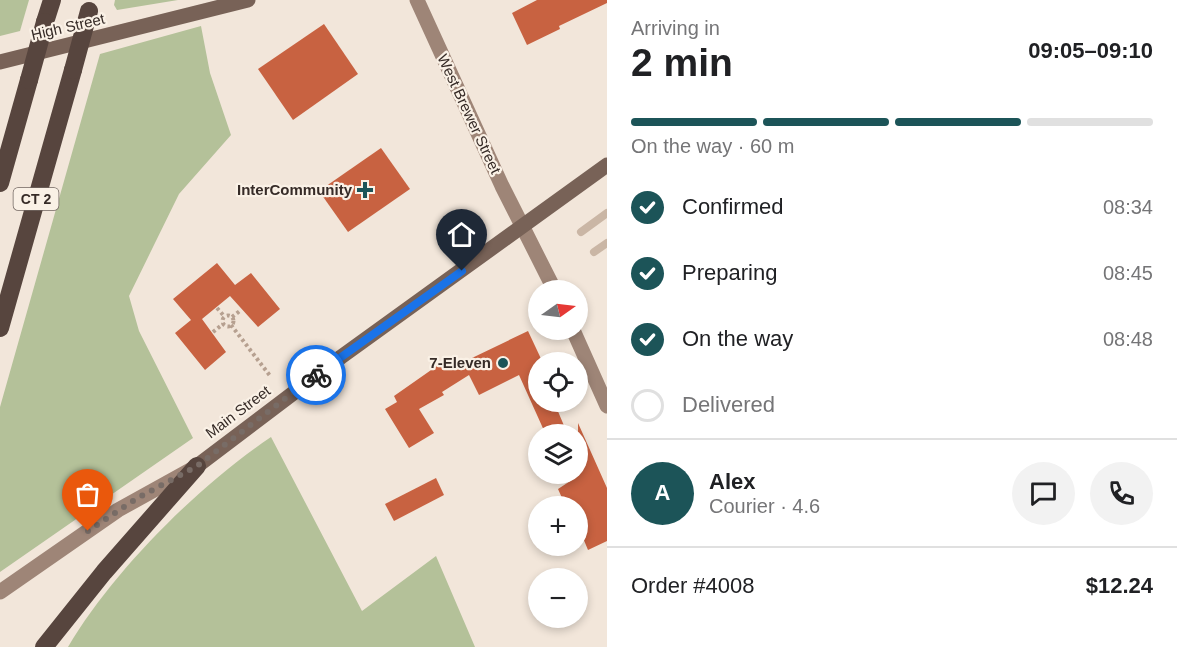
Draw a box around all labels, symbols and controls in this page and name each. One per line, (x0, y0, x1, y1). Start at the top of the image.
street label: High Street (29, 10, 107, 43)
text: Arriving in (631, 17, 720, 39)
text: 09:05–09:10 (1028, 38, 1153, 63)
text: 2 min (631, 41, 733, 84)
street label: West Brewer Street (434, 51, 505, 177)
text: On the way · 60 m (631, 135, 794, 157)
place label: InterCommunity (237, 181, 353, 198)
marker: InterCommunity (356, 181, 374, 199)
road number: CT 2 (14, 188, 58, 210)
icon: check (631, 191, 664, 224)
text: Confirmed (682, 194, 783, 219)
text: 08:34 (1103, 196, 1153, 218)
pin (436, 209, 487, 271)
icon: home (445, 218, 478, 251)
icon: check (631, 257, 664, 290)
text: Preparing (682, 260, 777, 285)
text: 08:45 (1103, 262, 1153, 284)
north arrow (528, 280, 588, 340)
map controls (528, 280, 588, 628)
icon: check (631, 323, 664, 356)
text: On the way (682, 326, 793, 351)
text: 08:48 (1103, 328, 1153, 350)
courier (286, 345, 346, 405)
button: locate (528, 352, 588, 412)
place label: 7-Eleven (429, 354, 491, 371)
marker: 7-Eleven (496, 356, 510, 370)
icon: bike (300, 359, 333, 392)
street label: Main Street (202, 381, 274, 441)
text: Delivered (682, 392, 775, 417)
button: layers (528, 424, 588, 484)
button: chat (1012, 462, 1075, 525)
button: phone (1090, 462, 1153, 525)
pin (62, 469, 113, 531)
text: Alex (709, 469, 755, 494)
icon: bag (71, 478, 104, 511)
text: A (655, 480, 670, 505)
text: Courier · 4.6 (709, 495, 820, 517)
button: + (528, 496, 588, 556)
button: − (528, 568, 588, 628)
text: Order #4008 (631, 573, 755, 598)
text: $12.24 (1086, 573, 1153, 598)

